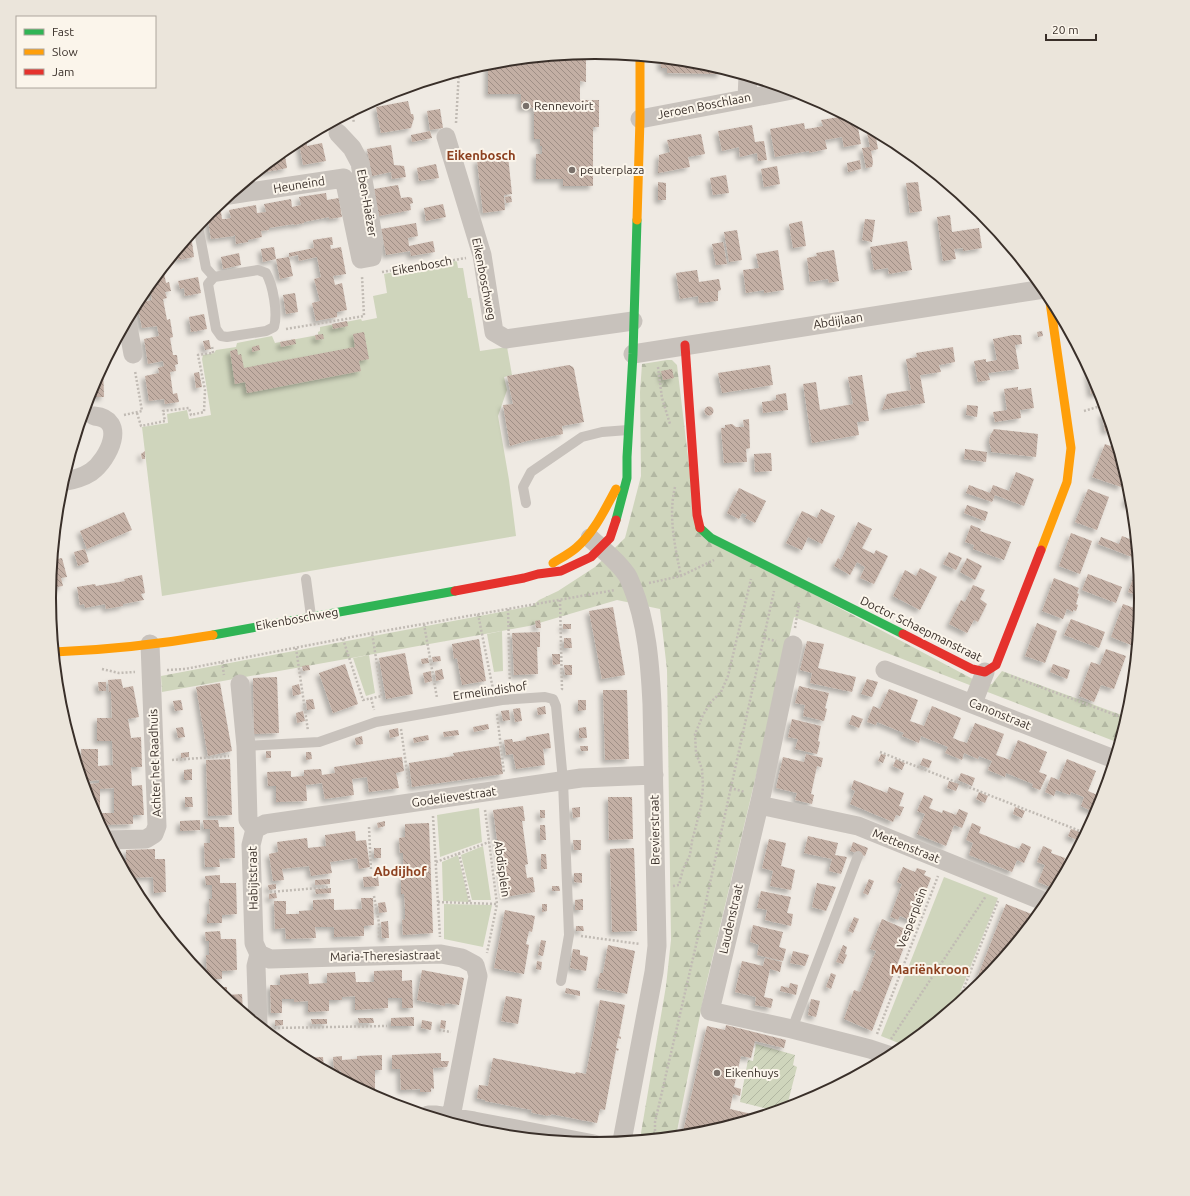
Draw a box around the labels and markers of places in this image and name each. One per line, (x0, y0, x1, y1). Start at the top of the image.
place label: Rennevoirt (534, 99, 594, 112)
marker: Rennevoirt (521, 101, 531, 111)
place label: peuterplaza (580, 163, 644, 176)
marker: peuterplaza (567, 165, 577, 175)
place label: Eikenhuys (725, 1066, 779, 1079)
marker: Eikenhuys (712, 1068, 722, 1078)

